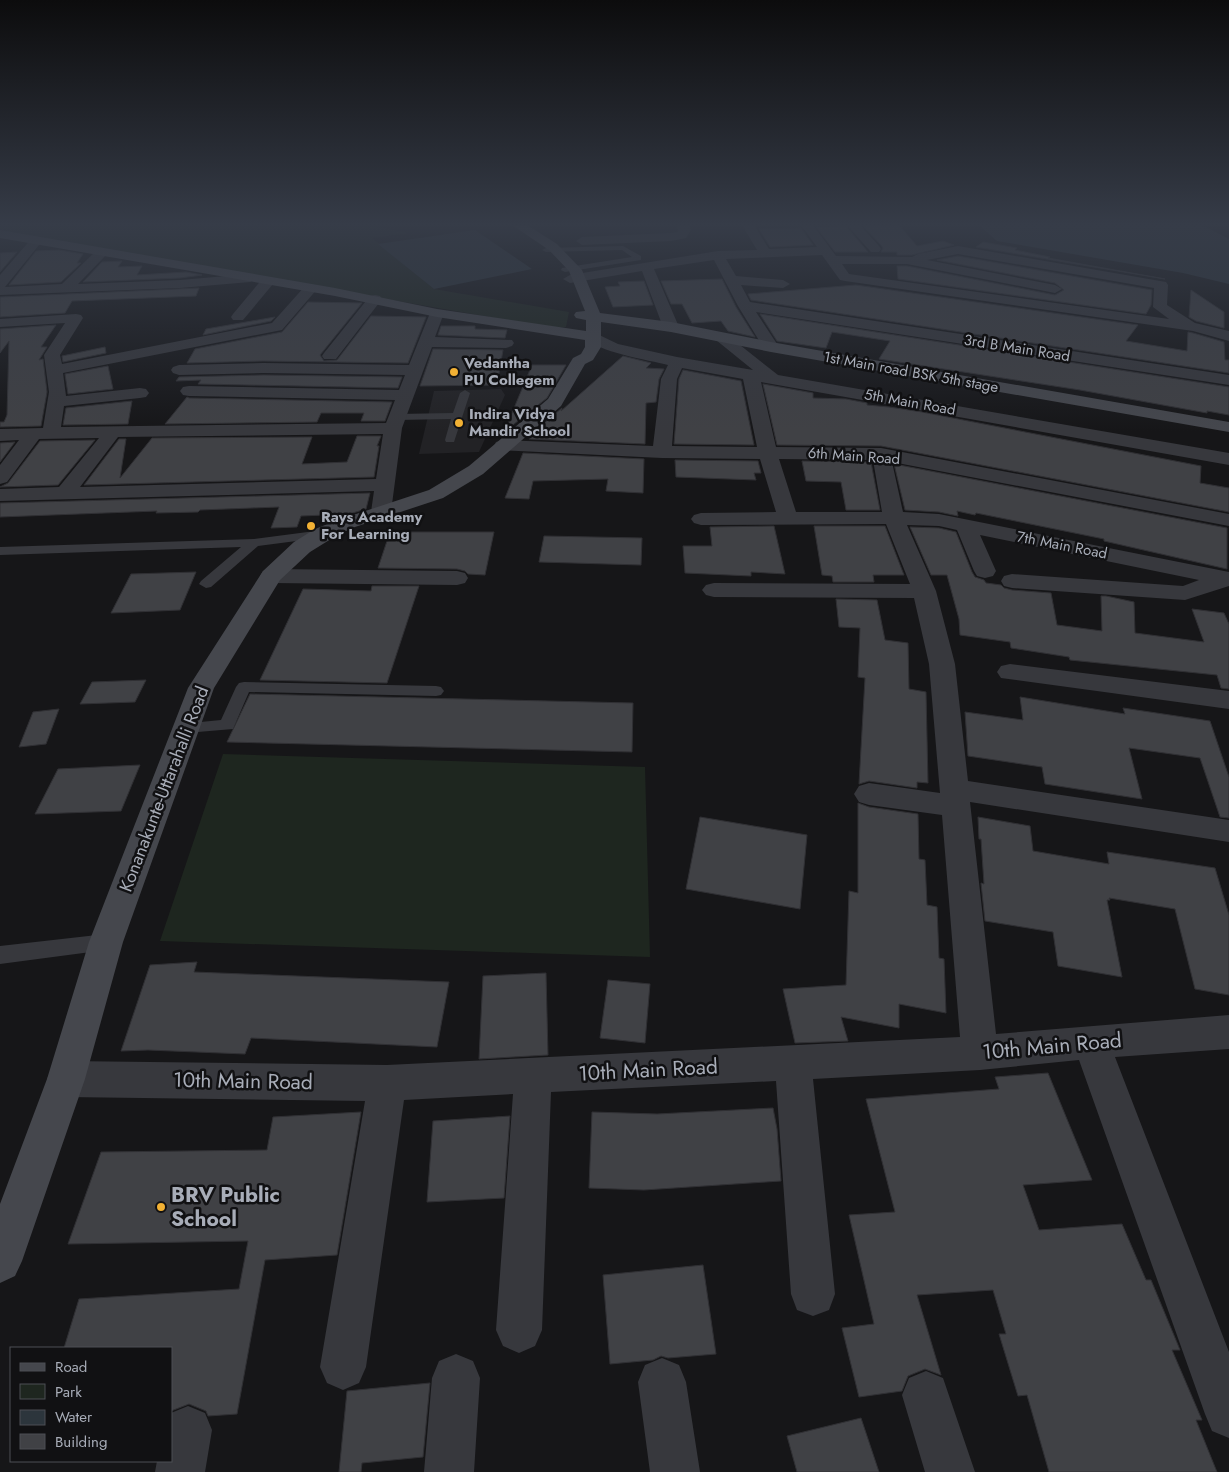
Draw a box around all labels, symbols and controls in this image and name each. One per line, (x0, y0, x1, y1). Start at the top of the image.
street label: 3rd B Main Road (962, 329, 1072, 367)
street label: 1st Main road BSK 5th stage (822, 346, 1000, 398)
place label: Vedantha PU Collegem (463, 352, 554, 391)
marker: Vedantha PU Collegem (448, 366, 460, 378)
street label: 5th Main Road (863, 383, 957, 421)
place label: Indira Vidya Mandir School (469, 403, 570, 442)
marker: Indira Vidya Mandir School (453, 417, 465, 429)
street label: 6th Main Road (807, 442, 901, 470)
place label: Rays Academy For Learning (321, 506, 422, 545)
marker: Rays Academy For Learning (305, 520, 317, 532)
street label: 7th Main Road (1015, 525, 1109, 565)
street label: Konanakunte-Uttarahalli Road (113, 682, 215, 896)
street label: 10th Main Road (981, 1025, 1123, 1067)
street label: 10th Main Road (578, 1051, 718, 1089)
street label: 10th Main Road (173, 1065, 313, 1097)
place label: BRV Public School (171, 1180, 280, 1234)
marker: BRV Public School (155, 1201, 167, 1213)
legend (10, 1347, 172, 1462)
text: Road (55, 1356, 87, 1378)
text: Park (55, 1381, 82, 1403)
text: Water (55, 1406, 93, 1428)
text: Building (55, 1431, 107, 1453)

